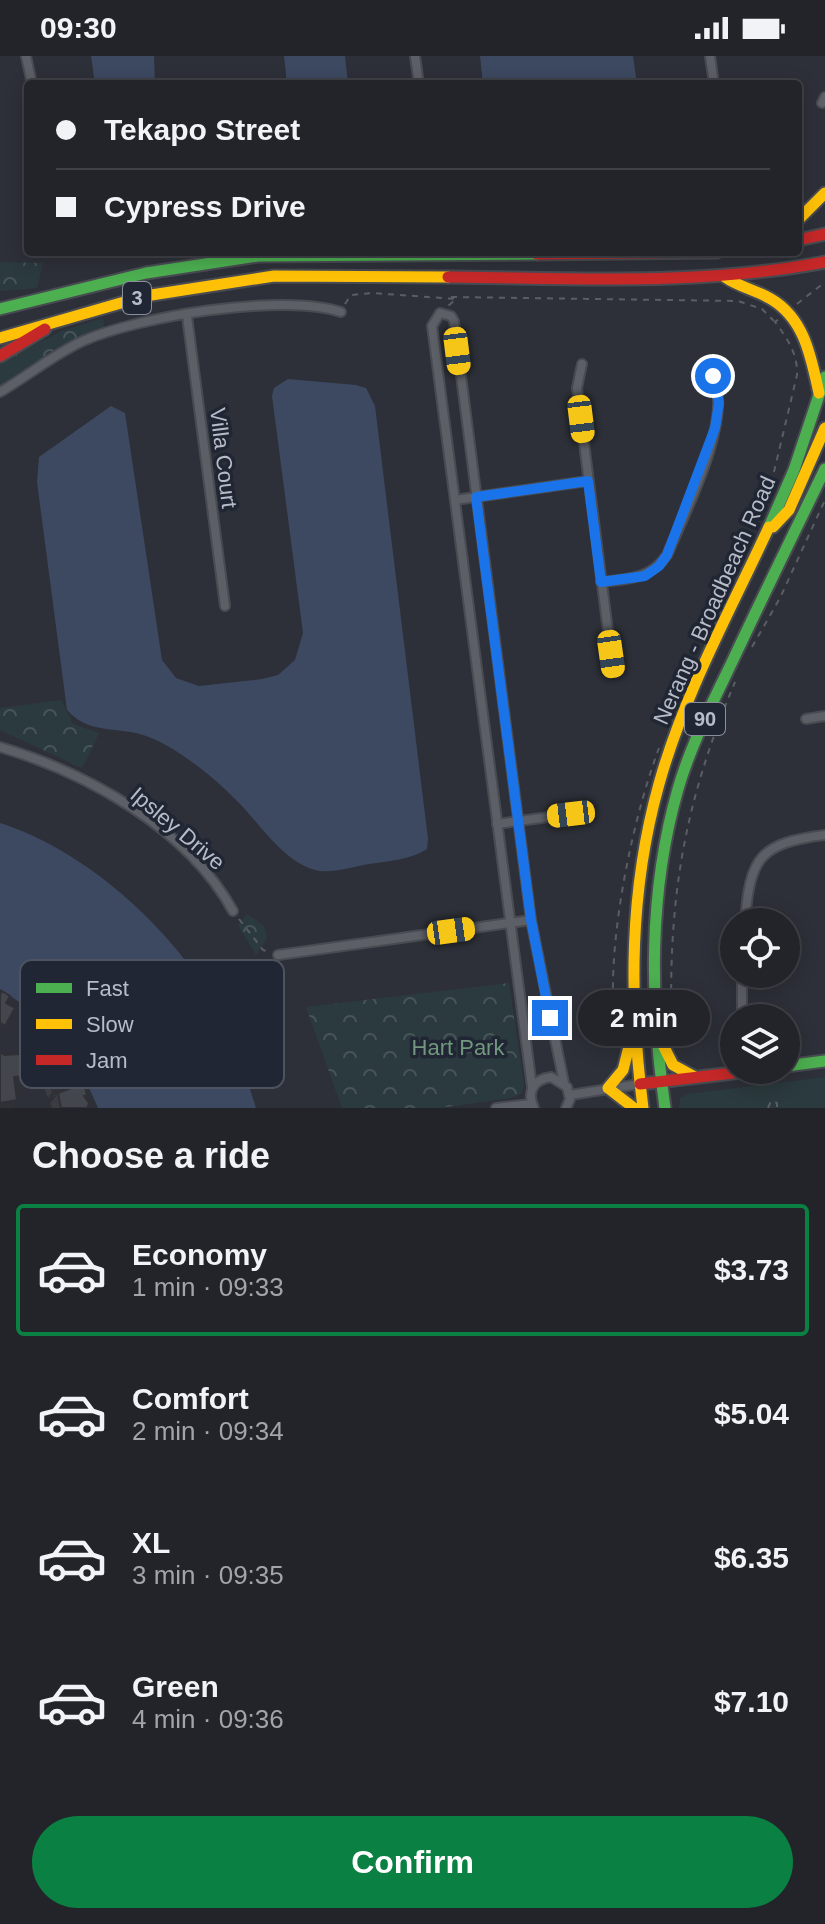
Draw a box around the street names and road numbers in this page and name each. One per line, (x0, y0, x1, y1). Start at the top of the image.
road number: 3 (123, 282, 151, 314)
street label: Villa Court (205, 406, 242, 510)
street label: Nerang - Broadbeach Road (648, 472, 781, 728)
road number: 90 (685, 703, 725, 735)
street label: Ipsley Drive (126, 782, 230, 875)

